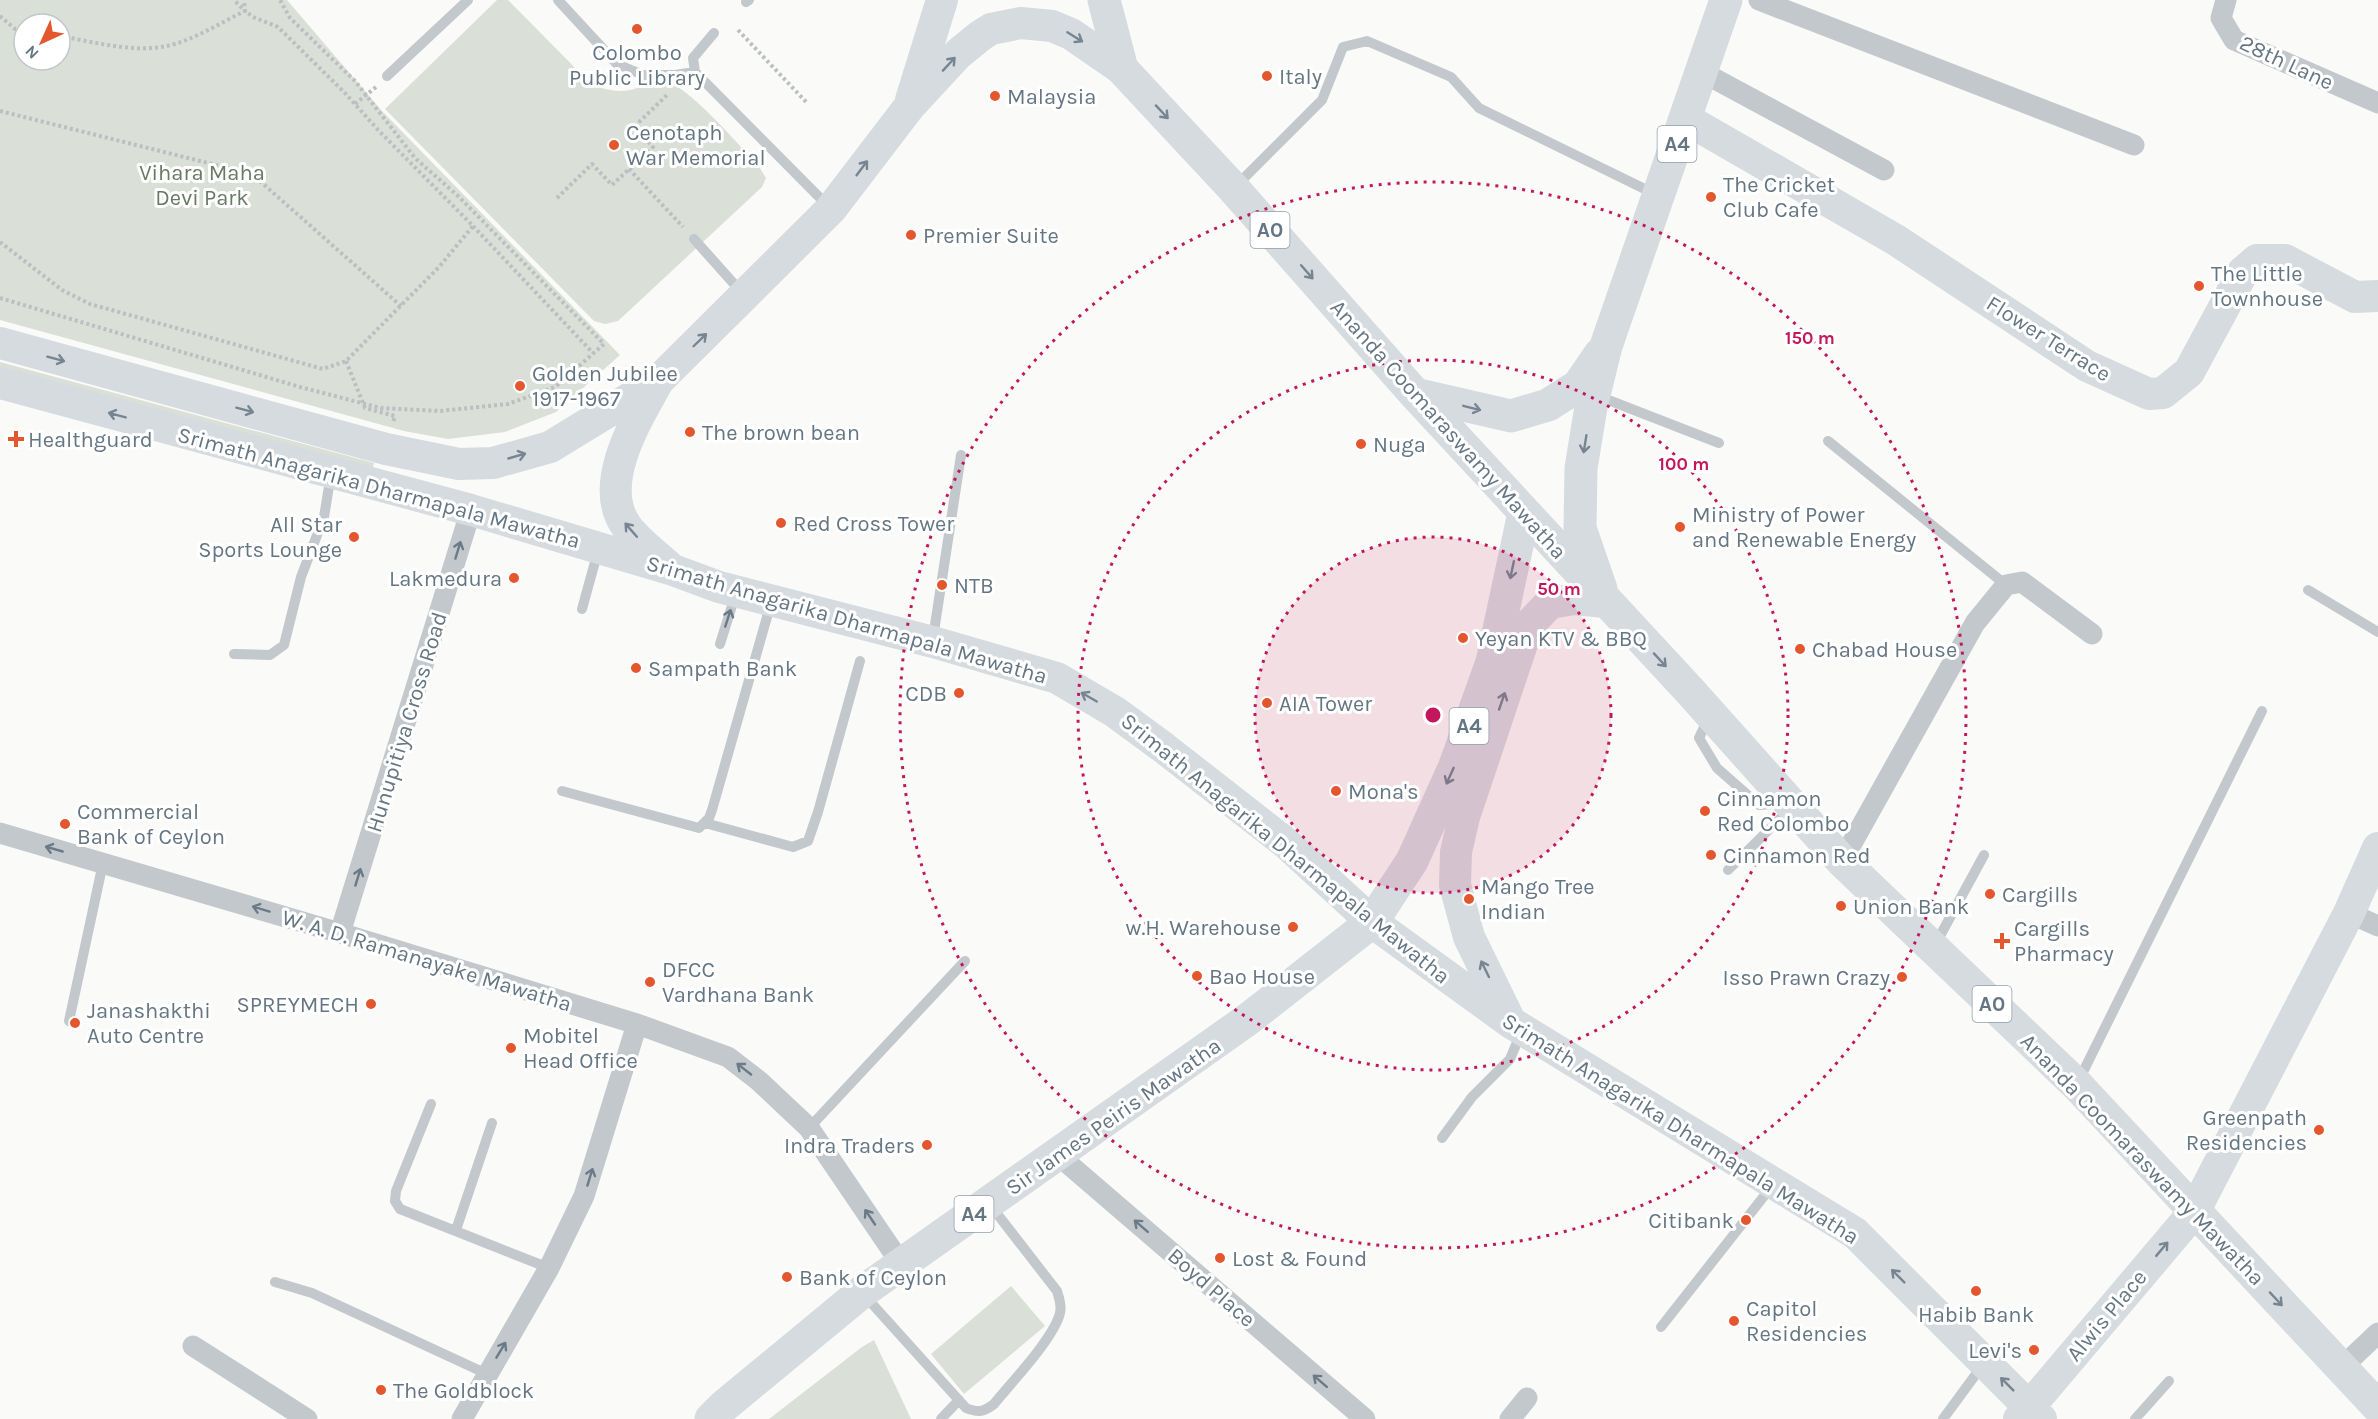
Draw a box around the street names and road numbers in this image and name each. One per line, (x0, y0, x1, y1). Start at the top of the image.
street label: 28th Lane (2236, 30, 2337, 96)
road number: A4 (1658, 126, 1696, 162)
road number: A0 (1250, 212, 1290, 248)
street label: Flower Terrace (1982, 290, 2115, 387)
street label: Ananda Coomaraswamy Mawatha (1325, 295, 1572, 565)
street label: Srimath Anagarika Dharmapala Mawatha (175, 422, 583, 554)
street label: Srimath Anagarika Dharmapala Mawatha (643, 550, 1050, 690)
street label: Hunupitiya Cross Road (361, 609, 453, 836)
street label: Srimath Anagarika Dharmapala Mawatha (1116, 708, 1455, 990)
road number: A4 (1450, 708, 1488, 744)
street label: W. A. D. Ramanayake Mawatha (279, 904, 575, 1017)
road number: A0 (1972, 986, 2012, 1022)
street label: Srimath Anagarika Dharmapala Mawatha (1497, 1008, 1864, 1250)
street label: Ananda Coomaraswamy Mawatha (2015, 1028, 2270, 1291)
street label: Sir James Peiris Mawatha (1001, 1033, 1226, 1201)
road number: A4 (954, 1196, 994, 1232)
street label: Boyd Place (1162, 1243, 1260, 1333)
street label: Alwis Place (2061, 1265, 2152, 1367)

